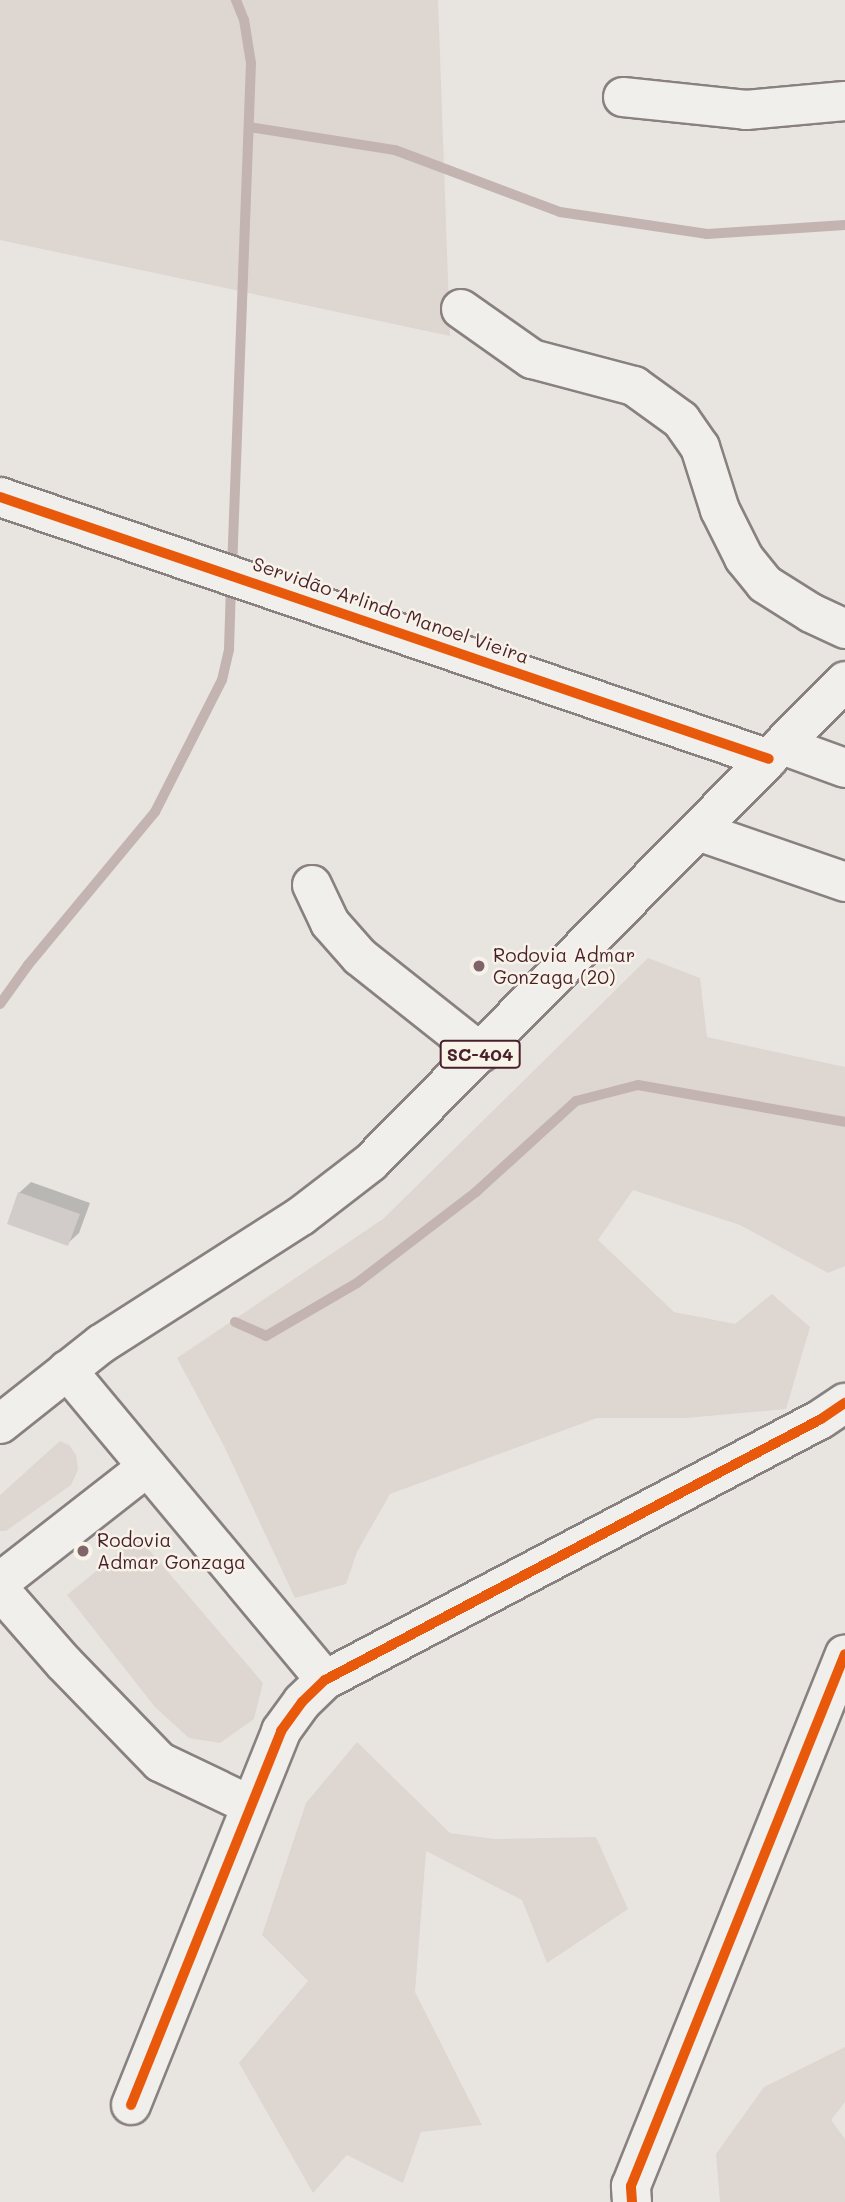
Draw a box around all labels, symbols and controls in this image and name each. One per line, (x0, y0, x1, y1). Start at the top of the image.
street label: Servidão Arlindo Manoel Vieira (250, 552, 532, 668)
place label: Rodovia Admar Gonzaga (20) (493, 944, 635, 988)
marker: Rodovia Admar Gonzaga (20) (471, 958, 487, 974)
road number: SC-404 (438, 1040, 522, 1069)
place label: Rodovia Admar Gonzaga (97, 1529, 246, 1573)
marker: Rodovia Admar Gonzaga (75, 1543, 91, 1559)

